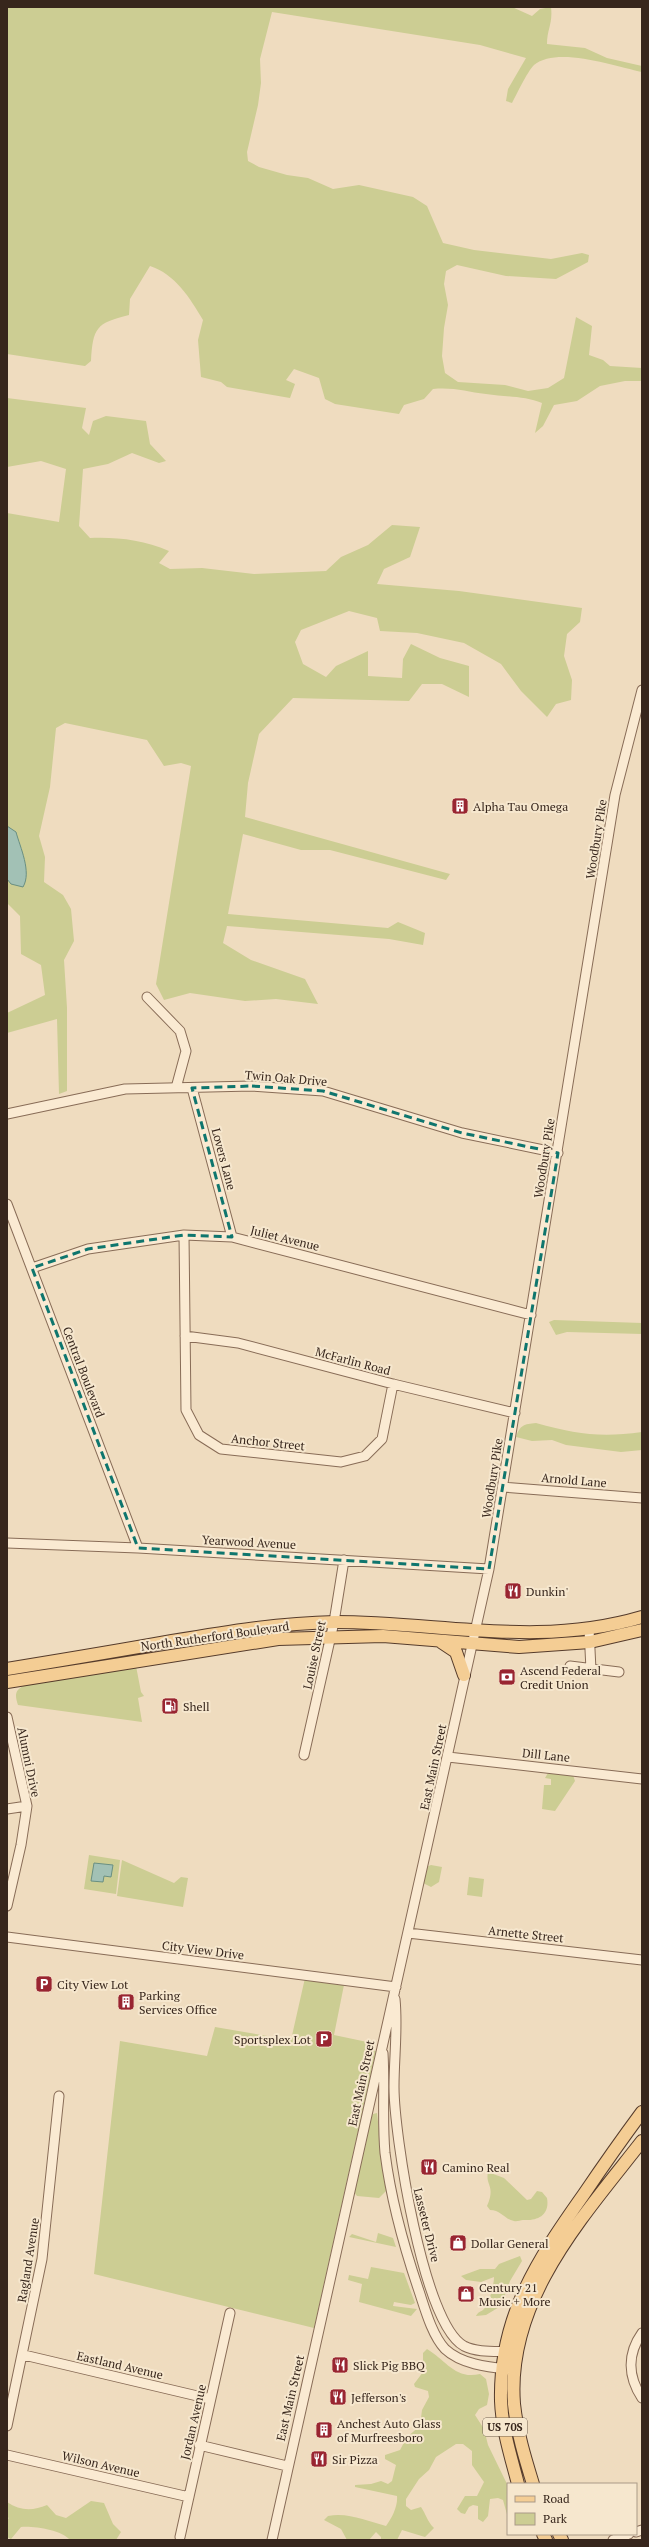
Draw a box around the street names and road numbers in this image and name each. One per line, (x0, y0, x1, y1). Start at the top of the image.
street label: Woodbury Pike (582, 798, 610, 880)
street label: Twin Oak Drive (244, 1067, 328, 1089)
street label: Woodbury Pike (530, 1117, 558, 1199)
street label: Lovers Lane (209, 1126, 239, 1192)
street label: Juliet Avenue (249, 1222, 321, 1254)
street label: Central Boulevard (60, 1324, 108, 1420)
street label: McFarlin Road (314, 1344, 393, 1378)
street label: Anchor Street (230, 1431, 306, 1453)
street label: Woodbury Pike (478, 1437, 506, 1519)
street label: Arnold Lane (541, 1470, 607, 1490)
street label: Yearwood Avenue (202, 1532, 296, 1552)
street label: North Rutherford Boulevard (140, 1618, 290, 1654)
street label: Louise Street (299, 1619, 329, 1691)
street label: East Main Street (417, 1722, 450, 1811)
street label: Alumni Drive (14, 1726, 44, 1798)
street label: Dill Lane (521, 1745, 571, 1765)
street label: Arnette Street (488, 1923, 565, 1945)
street label: City View Drive (161, 1938, 245, 1962)
street label: East Main Street (345, 2038, 378, 2127)
street label: Lasseter Drive (411, 2186, 443, 2264)
street label: Ragland Avenue (14, 2217, 42, 2303)
street label: Eastland Avenue (75, 2348, 165, 2382)
street label: East Main Street (273, 2353, 307, 2442)
street label: Jordan Avenue (177, 2383, 209, 2461)
road number: US 70S (483, 2418, 527, 2436)
street label: Wilson Avenue (61, 2448, 141, 2480)

